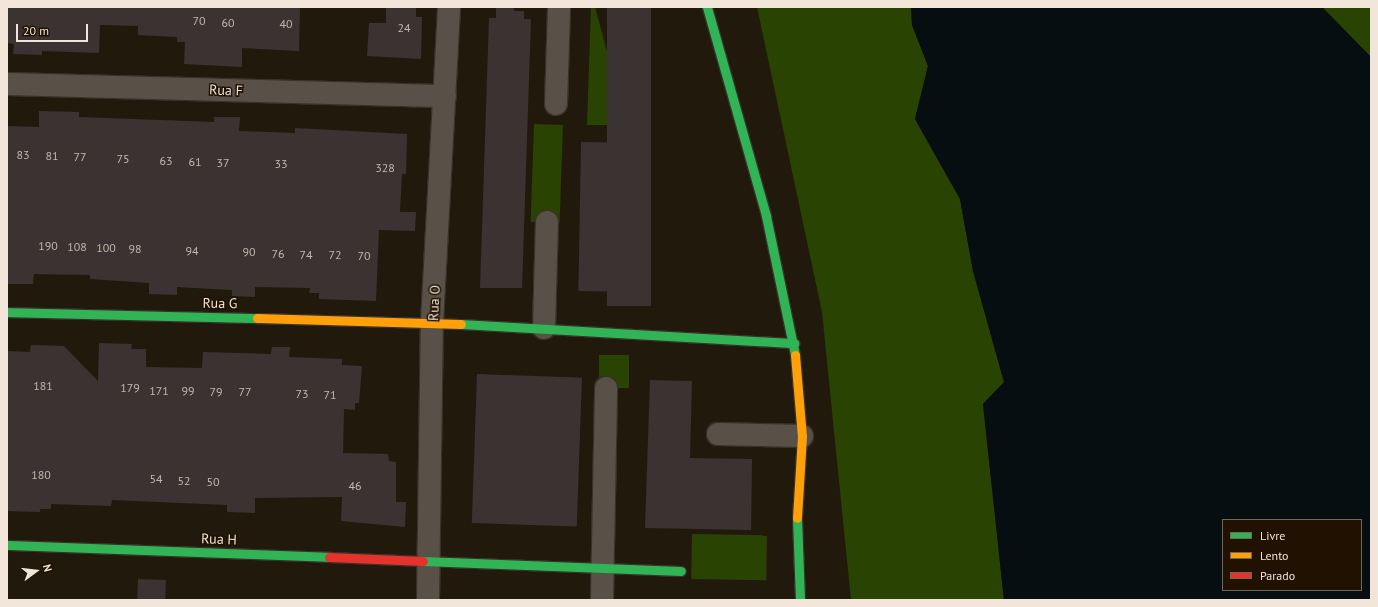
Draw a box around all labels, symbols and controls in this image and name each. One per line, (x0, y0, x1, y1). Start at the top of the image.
house number: 70 (192, 14, 206, 28)
scale bar (18, 16, 90, 42)
house number: 60 (221, 16, 235, 30)
house number: 40 (279, 17, 293, 31)
house number: 24 (397, 21, 411, 35)
text: 20 m (23, 23, 49, 38)
street label: Rua F (209, 81, 243, 99)
house number: 83 (16, 148, 30, 162)
house number: 81 (45, 149, 59, 163)
house number: 77 (73, 150, 87, 164)
house number: 75 (116, 152, 130, 166)
house number: 63 (159, 154, 173, 168)
house number: 61 (188, 155, 202, 169)
house number: 37 (216, 156, 230, 170)
house number: 33 (274, 157, 288, 171)
house number: 328 (375, 161, 395, 175)
house number: 190 (38, 239, 58, 253)
house number: 108 (67, 240, 87, 254)
house number: 100 (96, 241, 116, 255)
house number: 98 (128, 242, 142, 256)
house number: 94 (185, 244, 199, 258)
house number: 90 (242, 245, 256, 259)
house number: 76 (271, 247, 285, 261)
house number: 74 (299, 248, 313, 262)
house number: 72 (328, 248, 342, 262)
house number: 70 (357, 249, 371, 263)
street label: Rua O (425, 285, 443, 321)
street label: Rua G (202, 294, 238, 312)
house number: 181 (33, 379, 53, 393)
house number: 179 (120, 381, 140, 395)
house number: 171 (149, 384, 169, 398)
house number: 99 (181, 384, 195, 398)
house number: 79 (209, 385, 223, 399)
house number: 77 (238, 385, 252, 399)
house number: 73 (295, 387, 309, 401)
house number: 71 (323, 388, 337, 402)
house number: 180 (31, 468, 51, 482)
house number: 54 (149, 472, 163, 486)
house number: 52 (177, 474, 191, 488)
house number: 50 (206, 475, 220, 489)
house number: 46 (348, 479, 362, 493)
legend (1222, 519, 1362, 591)
text: Livre (1260, 528, 1285, 543)
street label: Rua H (201, 530, 237, 548)
text: Lento (1260, 548, 1289, 563)
north arrow (16, 551, 56, 591)
text: N (40, 563, 55, 573)
text: Parado (1260, 568, 1295, 583)

